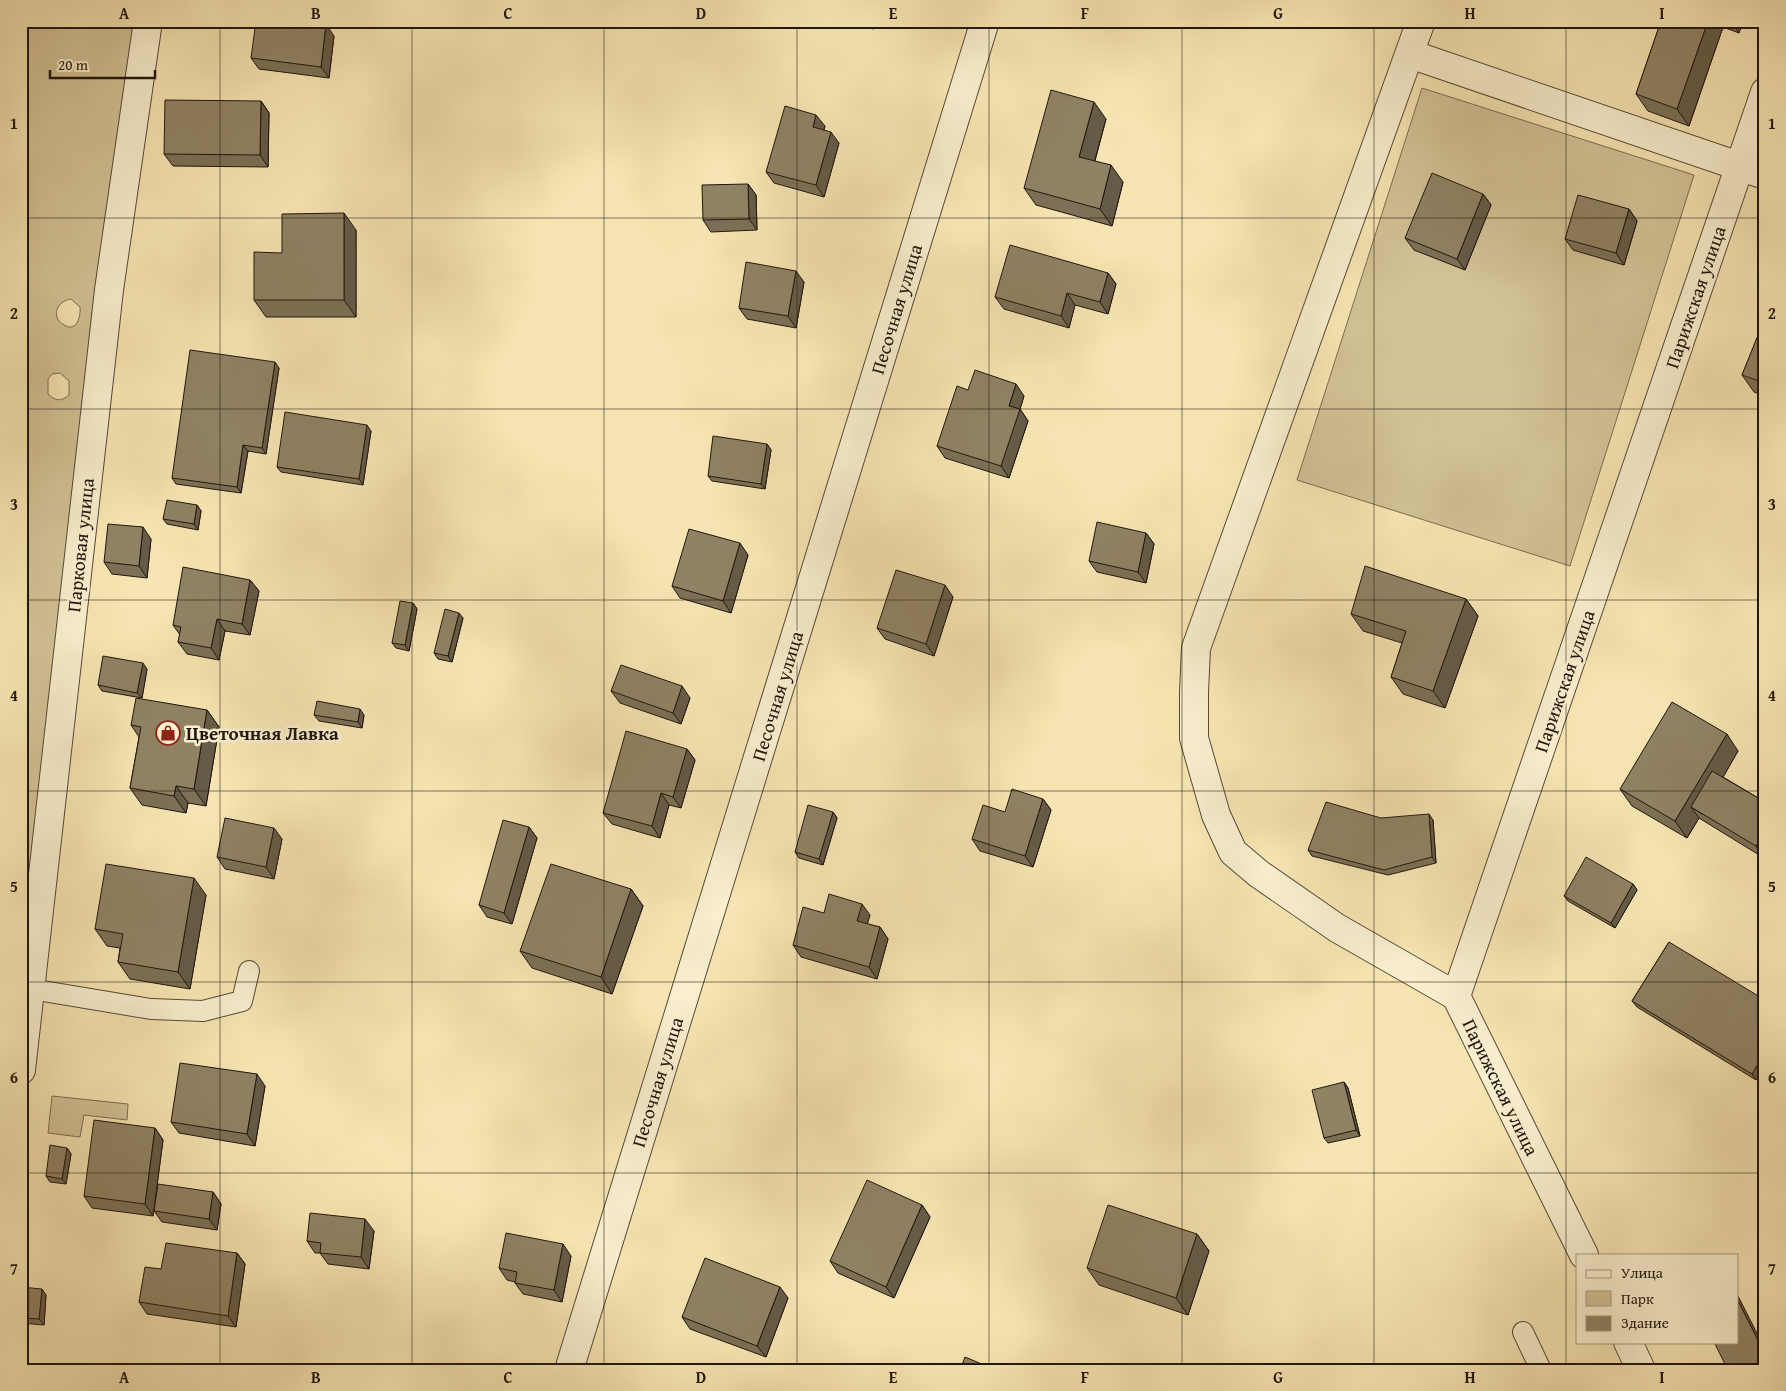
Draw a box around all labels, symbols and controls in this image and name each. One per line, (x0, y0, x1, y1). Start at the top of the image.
text: A (119, 1, 130, 25)
text: B (311, 1, 321, 25)
text: C (503, 1, 513, 25)
text: D (696, 1, 706, 25)
text: E (889, 1, 898, 25)
text: F (1081, 1, 1089, 25)
text: G (1273, 1, 1283, 25)
text: H (1464, 1, 1476, 25)
text: I (1659, 1, 1665, 25)
scale bar (50, 48, 155, 80)
text: 20 m (58, 54, 89, 75)
text: 1 (10, 111, 18, 135)
text: 1 (1768, 111, 1776, 135)
street label: Парижская улица (1657, 222, 1733, 372)
street label: Песочная улица (863, 241, 929, 377)
text: 2 (10, 301, 18, 325)
text: 2 (1768, 301, 1776, 325)
street label: Парковая улица (59, 477, 101, 613)
text: 3 (10, 492, 18, 516)
text: 3 (1768, 492, 1776, 516)
street label: Парижская улица (1526, 606, 1602, 756)
street label: Песочная улица (744, 628, 810, 764)
text: 4 (10, 683, 18, 707)
text: 4 (1768, 683, 1776, 707)
place label: Цветочная Лавка (186, 719, 339, 747)
shop icon: Цветочная Лавка (155, 720, 181, 746)
text: 5 (10, 874, 18, 898)
text: 5 (1768, 874, 1776, 898)
street label: Песочная улица (624, 1014, 690, 1150)
street label: Парижская улица (1456, 1014, 1546, 1160)
text: 6 (10, 1065, 18, 1089)
text: 6 (1768, 1065, 1776, 1089)
legend (1576, 1254, 1738, 1344)
text: 7 (10, 1256, 18, 1280)
text: 7 (1768, 1256, 1776, 1280)
text: Улица (1621, 1262, 1664, 1283)
text: Парк (1621, 1288, 1654, 1309)
text: Здание (1621, 1312, 1669, 1333)
text: A (119, 1365, 130, 1389)
text: B (311, 1365, 321, 1389)
text: C (503, 1365, 513, 1389)
text: D (696, 1365, 706, 1389)
text: E (889, 1365, 898, 1389)
text: F (1081, 1365, 1089, 1389)
text: G (1273, 1365, 1283, 1389)
text: H (1464, 1365, 1476, 1389)
text: I (1659, 1365, 1665, 1389)

